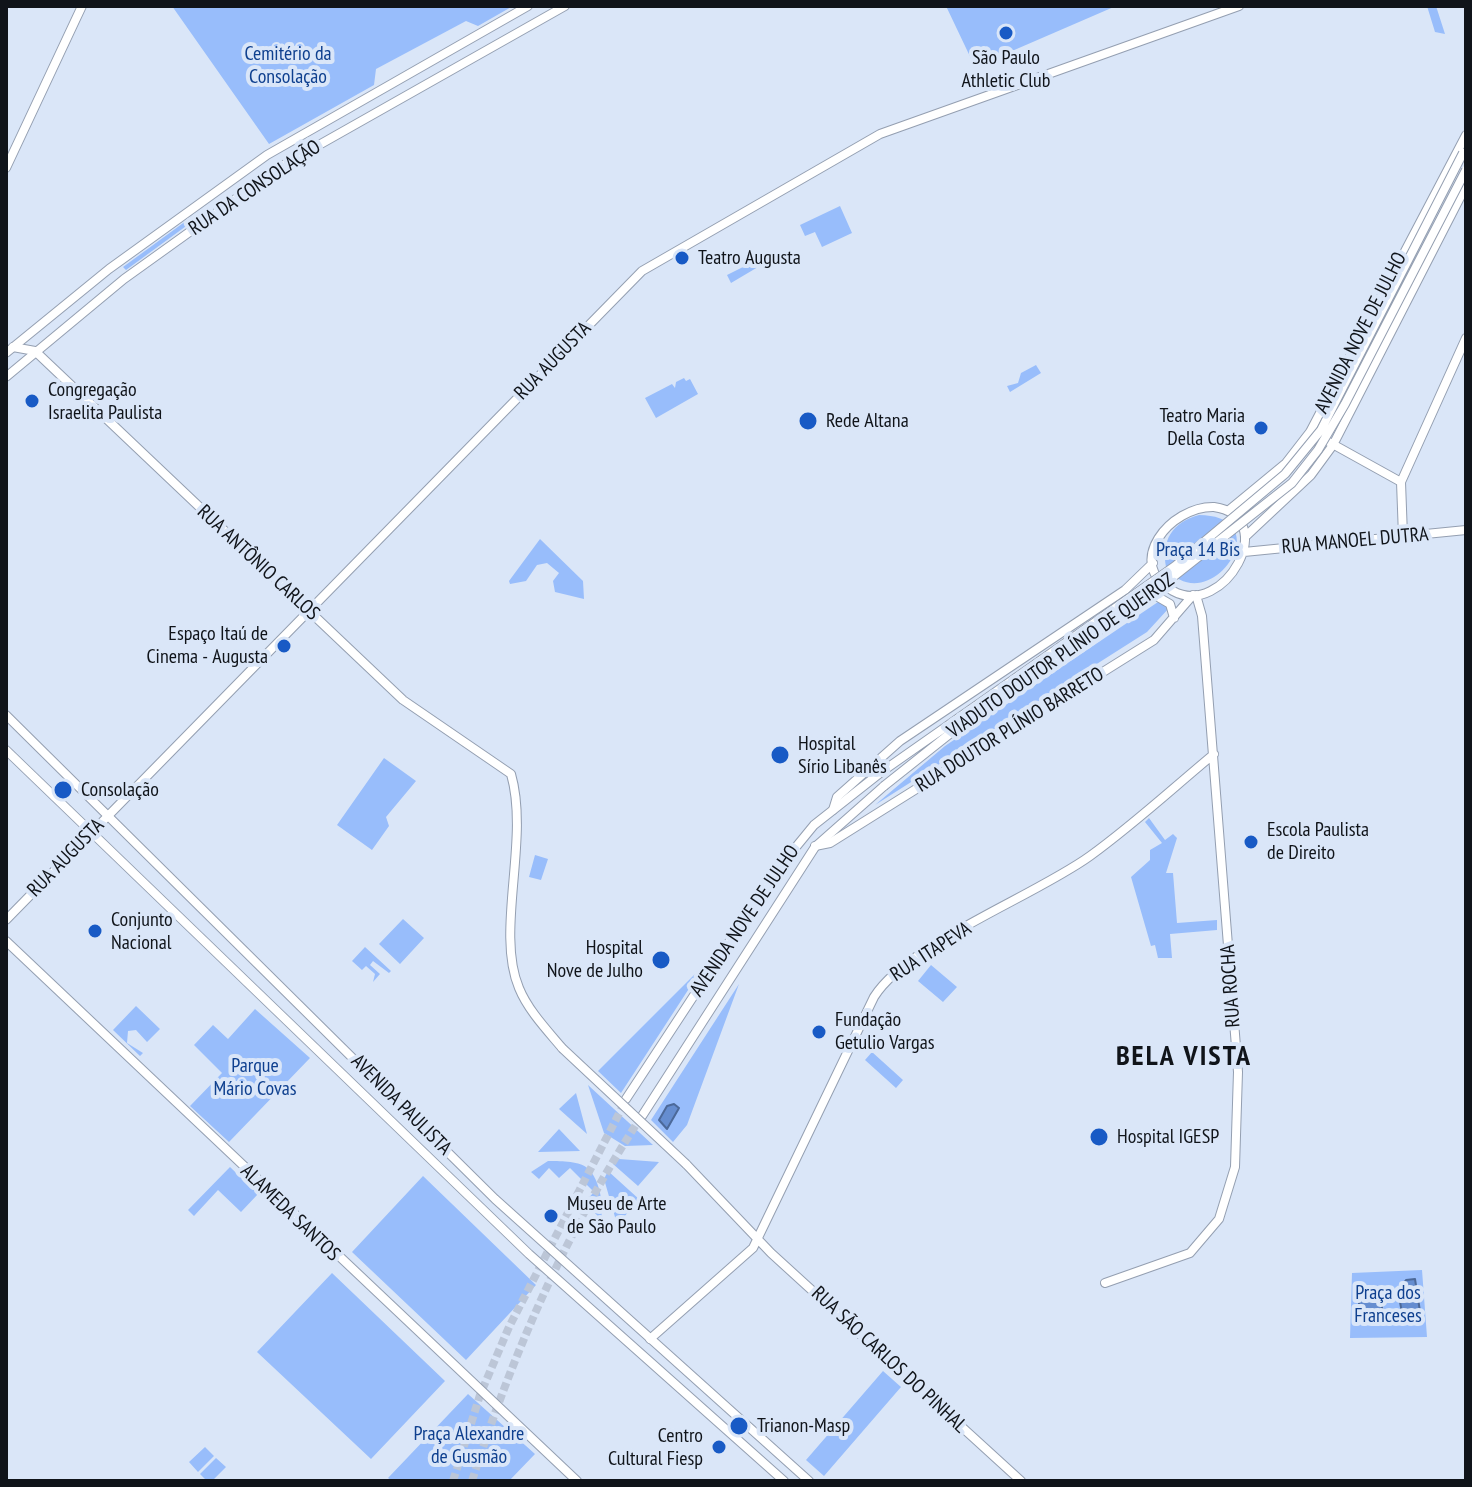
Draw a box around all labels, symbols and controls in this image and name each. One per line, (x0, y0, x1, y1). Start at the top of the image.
marker: São Paulo Athletic Club (997, 24, 1015, 42)
park label: Cemitério da Consolação (244, 42, 332, 89)
place label: São Paulo Athletic Club (962, 46, 1050, 93)
street label: RUA DA CONSOLAÇÃO (185, 135, 325, 241)
place label: Teatro Augusta (698, 246, 801, 270)
street label: AVENIDA NOVE DE JULHO (1310, 248, 1412, 418)
marker: Teatro Augusta (673, 249, 691, 267)
street label: RUA AUGUSTA (510, 317, 596, 405)
place label: Congregação Israelita Paulista (48, 378, 162, 425)
marker: Congregação Israelita Paulista (23, 392, 41, 410)
place label: Teatro Maria Della Costa (1159, 404, 1245, 451)
place label: Rede Altana (826, 409, 909, 433)
marker: Rede Altana (797, 410, 819, 432)
marker: Teatro Maria Della Costa (1252, 419, 1270, 437)
street label: RUA ANTÔNIO CARLOS (192, 500, 324, 626)
street label: RUA MANOEL DUTRA (1281, 523, 1429, 559)
park label: Praça 14 Bis (1156, 538, 1240, 562)
street label: VIADUTO DOUTOR PLÍNIO DE QUEIROZ (943, 568, 1179, 744)
place label: Espaço Itaú de Cinema - Augusta (146, 622, 268, 669)
marker: Espaço Itaú de Cinema - Augusta (275, 637, 293, 655)
street label: RUA DOUTOR PLÍNIO BARRETO (912, 662, 1108, 798)
place label: Hospital Sírio Libanês (798, 732, 887, 779)
marker: Hospital Sírio Libanês (769, 744, 791, 766)
place label: Consolação (81, 778, 159, 802)
marker: Consolação (52, 779, 74, 801)
street label: RUA AUGUSTA (23, 814, 109, 902)
place label: Escola Paulista de Direito (1267, 818, 1369, 865)
marker: Escola Paulista de Direito (1242, 833, 1260, 851)
street label: AVENIDA NOVE DE JULHO (685, 841, 805, 1001)
place label: Conjunto Nacional (111, 908, 173, 955)
street label: RUA ITAPEVA (886, 917, 976, 987)
marker: Conjunto Nacional (86, 922, 104, 940)
place label: Hospital Nove de Julho (547, 936, 643, 983)
street label: RUA ROCHA (1216, 944, 1246, 1028)
marker: Hospital Nove de Julho (650, 949, 672, 971)
place label: Fundação Getulio Vargas (835, 1008, 934, 1055)
marker: Fundação Getulio Vargas (810, 1023, 828, 1041)
district label: BELA VISTA (1116, 1040, 1252, 1074)
street label: AVENIDA PAULISTA (346, 1050, 456, 1160)
park label: Parque Mário Covas (214, 1054, 296, 1101)
place label: Hospital IGESP (1117, 1125, 1219, 1149)
marker: Hospital IGESP (1088, 1126, 1110, 1148)
street label: ALAMEDA SANTOS (235, 1160, 345, 1266)
place label: Museu de Arte de São Paulo (567, 1192, 667, 1239)
marker: Museu de Arte de São Paulo (542, 1207, 560, 1225)
park label: Praça dos Franceses (1354, 1281, 1422, 1328)
street label: RUA SÃO CARLOS DO PINHAL (806, 1282, 972, 1438)
place label: Trianon-Masp (757, 1414, 850, 1438)
marker: Trianon-Masp (728, 1415, 750, 1437)
park label: Praça Alexandre de Gusmão (414, 1422, 524, 1469)
place label: Centro Cultural Fiesp (608, 1424, 703, 1471)
marker: Centro Cultural Fiesp (710, 1438, 728, 1456)

